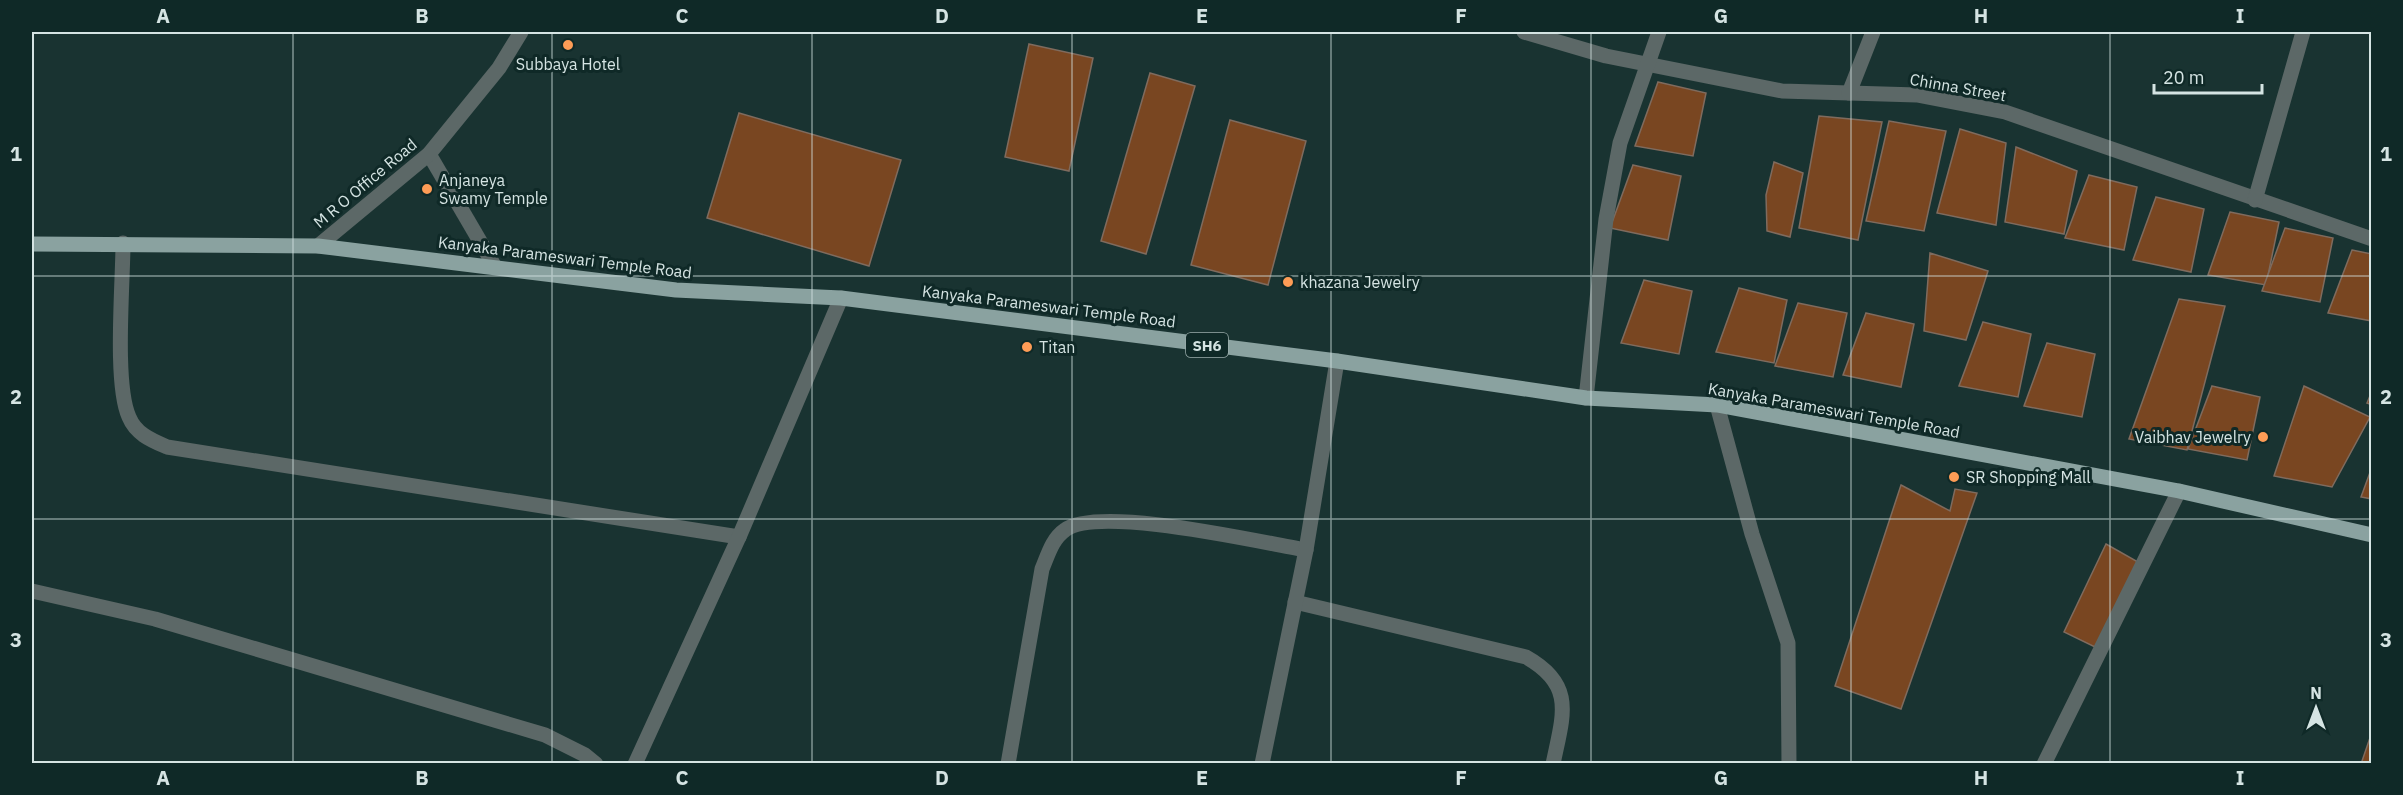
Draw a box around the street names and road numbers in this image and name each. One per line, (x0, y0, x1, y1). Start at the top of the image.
street label: Chinna Street (1908, 69, 2008, 105)
street label: M R O Office Road (309, 134, 421, 232)
street label: Kanyaka Parameswari Temple Road (437, 232, 693, 282)
street label: Kanyaka Parameswari Temple Road (921, 281, 1177, 331)
road number: SH6 (1186, 333, 1228, 357)
street label: Kanyaka Parameswari Temple Road (1707, 378, 1961, 442)

